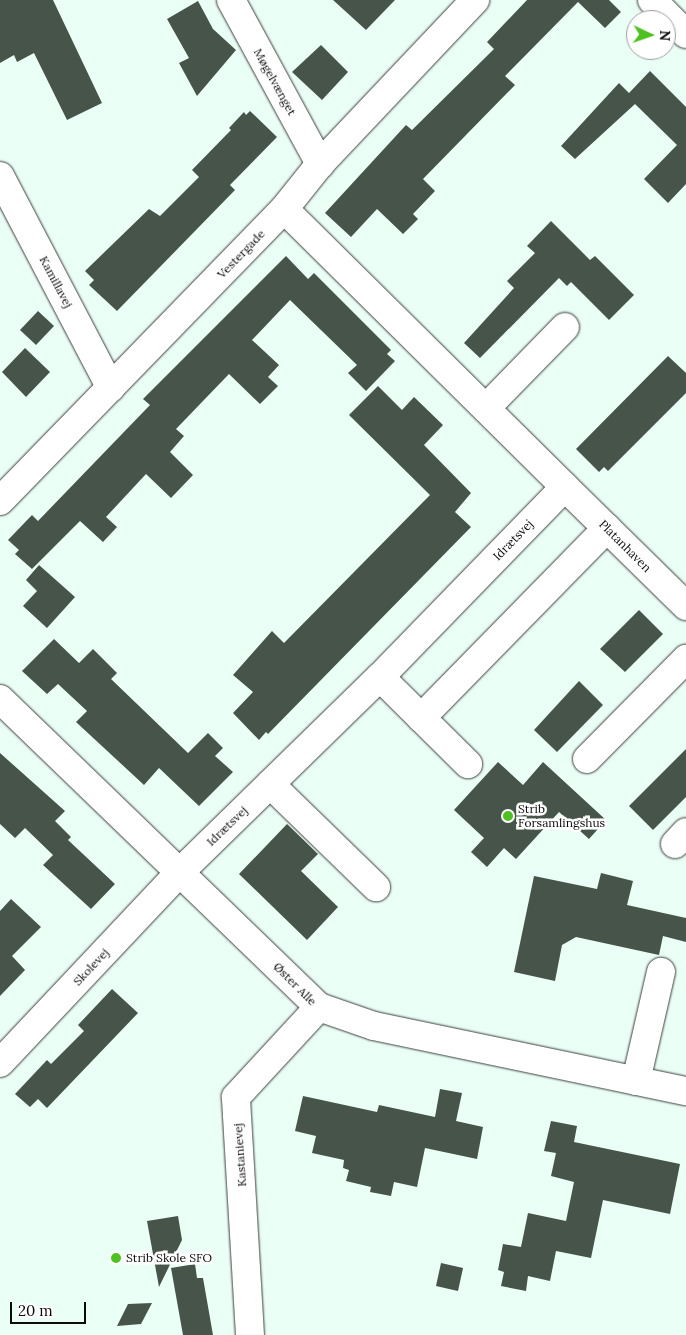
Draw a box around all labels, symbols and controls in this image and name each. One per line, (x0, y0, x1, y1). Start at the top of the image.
north arrow (626, 10, 676, 60)
text: N (656, 30, 674, 42)
street label: Møgelvænget (251, 46, 299, 118)
street label: Vestergade (214, 227, 268, 281)
street label: Kamillavej (36, 254, 76, 310)
street label: Idrætsvej (490, 517, 536, 563)
street label: Platanhaven (596, 517, 654, 575)
place label: Strib Forsamlingshus (518, 802, 605, 830)
street label: Idrætsvej (204, 803, 250, 849)
marker: Strib Forsamlingshus (502, 810, 514, 822)
street label: Skolevej (70, 945, 112, 989)
street label: Øster Alle (270, 959, 320, 1009)
street label: Kastanievej (231, 1123, 249, 1187)
place label: Strib Skole SFO (126, 1251, 212, 1265)
marker: Strib Skole SFO (110, 1252, 122, 1264)
scale bar (12, 1292, 89, 1324)
text: 20 m (18, 1301, 53, 1320)

